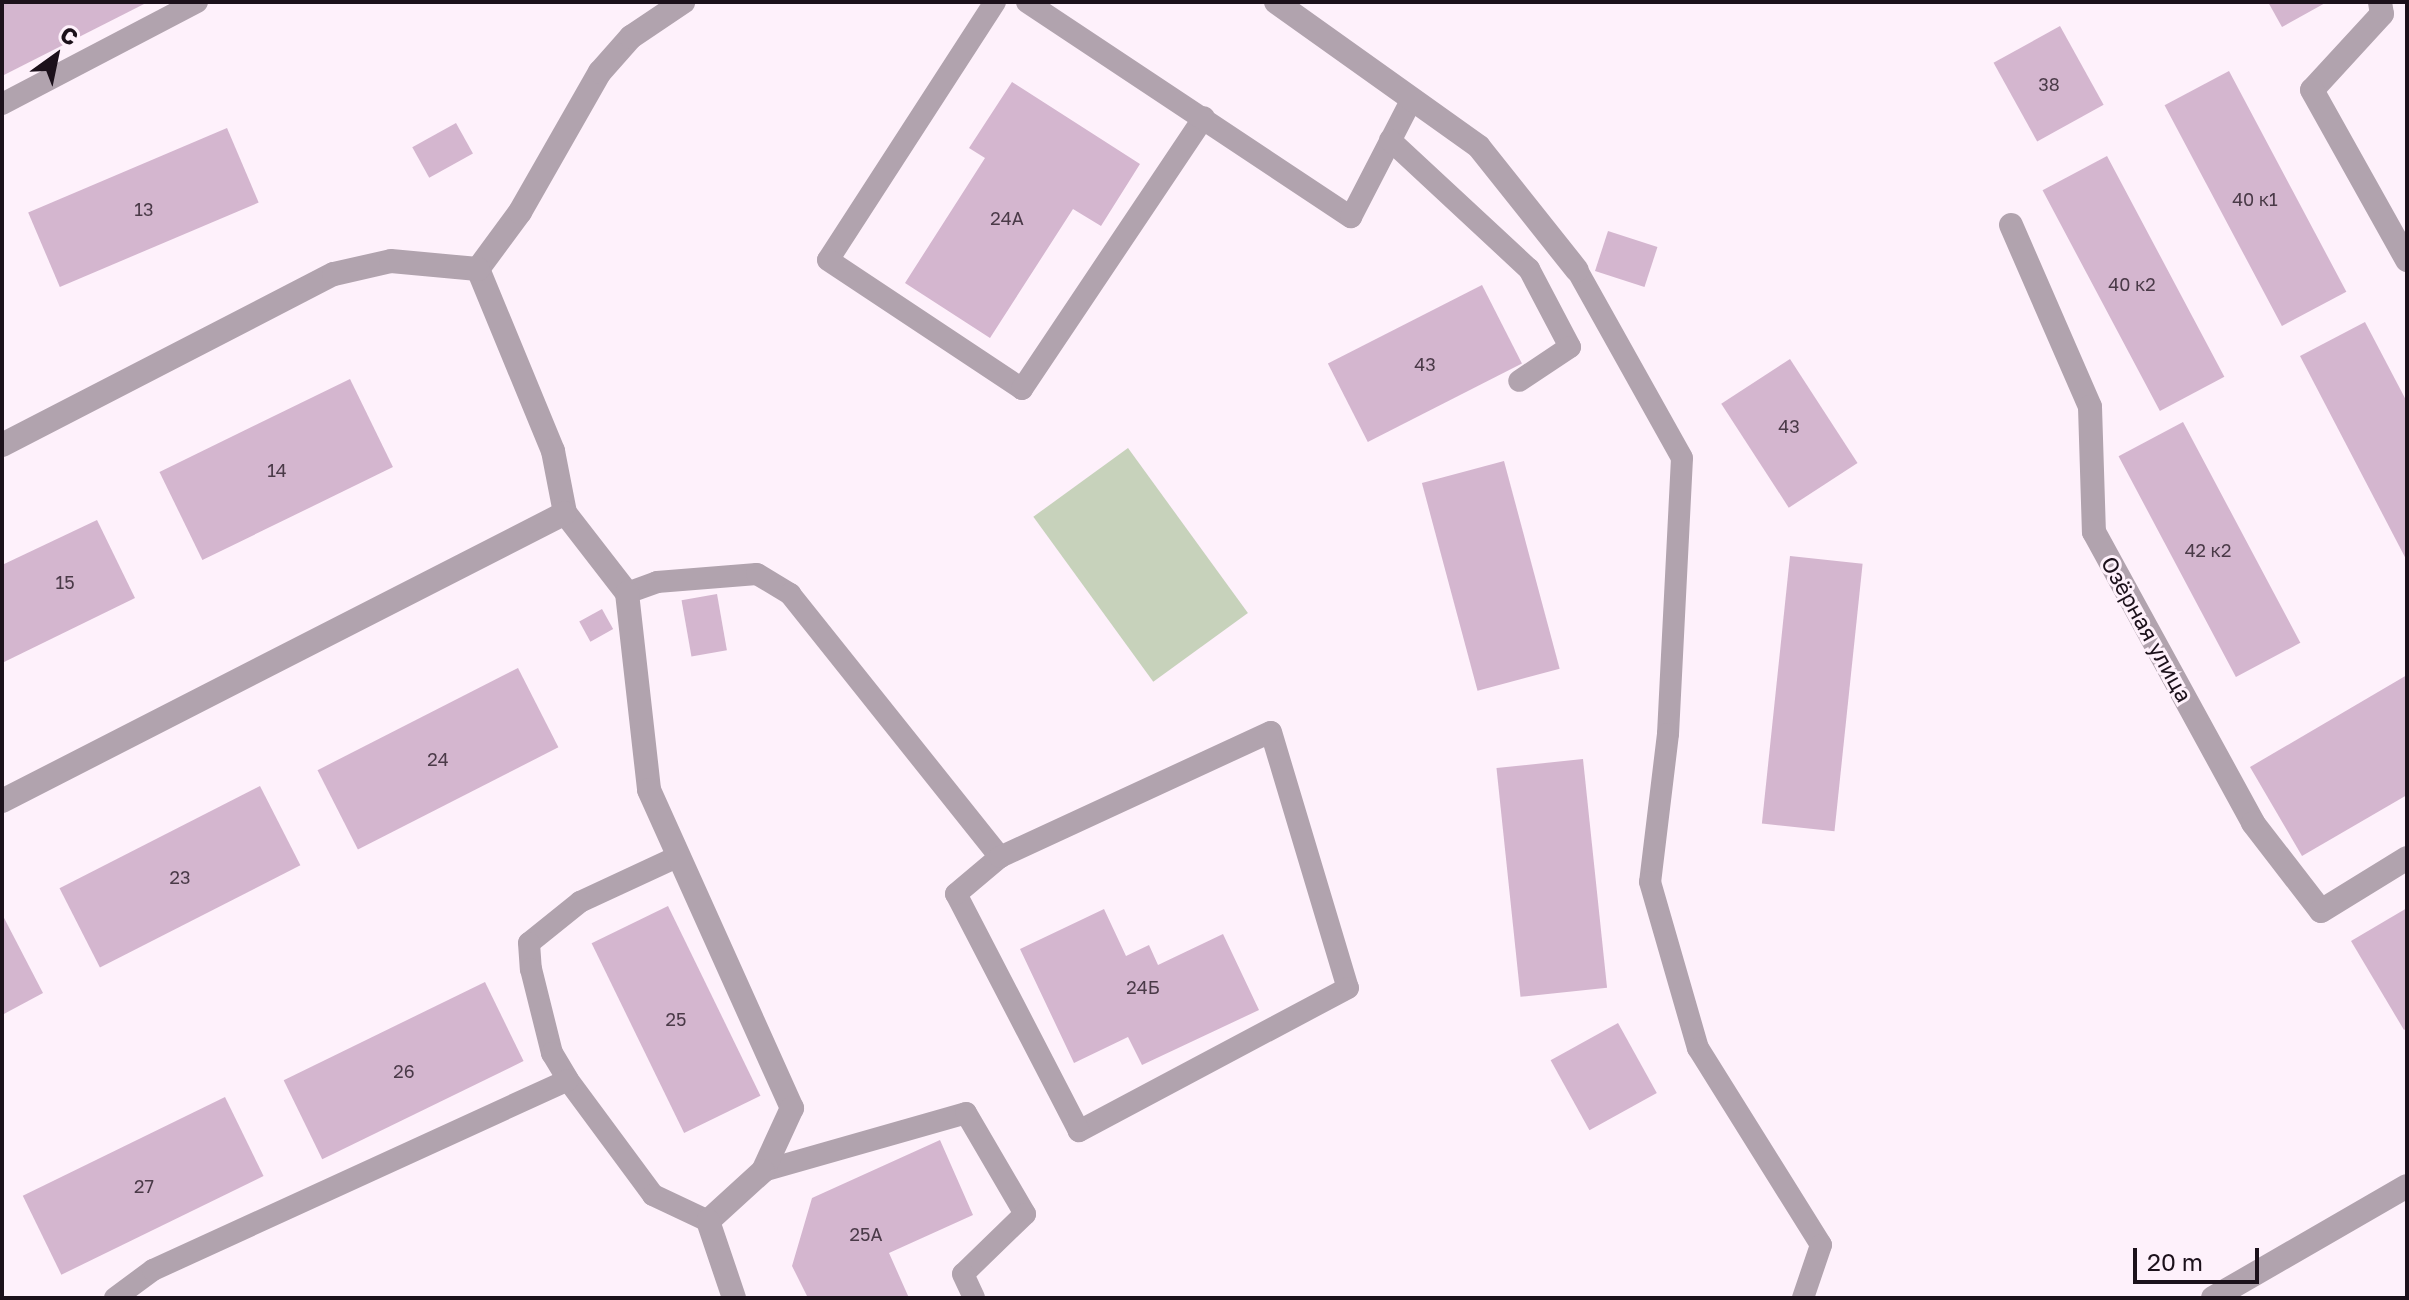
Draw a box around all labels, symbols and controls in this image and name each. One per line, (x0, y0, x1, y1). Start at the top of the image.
north arrow (16, 16, 96, 96)
text: С (55, 20, 83, 51)
house number: 38 (2038, 73, 2060, 95)
house number: 40 к1 (2232, 188, 2278, 210)
house number: 13 (134, 198, 154, 220)
house number: 24А (990, 207, 1024, 229)
house number: 40 к2 (2108, 273, 2156, 295)
house number: 43 (1414, 353, 1436, 375)
house number: 43 (1778, 415, 1800, 437)
house number: 14 (267, 459, 287, 481)
house number: 42 к2 (2185, 539, 2231, 561)
street label: Озёрная улица (2096, 552, 2198, 706)
house number: 15 (55, 571, 75, 593)
house number: 24 (427, 748, 449, 770)
house number: 23 (170, 866, 190, 888)
house number: 24Б (1126, 976, 1160, 998)
house number: 25 (666, 1008, 686, 1030)
house number: 26 (393, 1060, 415, 1082)
house number: 27 (134, 1175, 154, 1197)
house number: 25А (850, 1223, 882, 1245)
scale bar (2137, 1232, 2263, 1282)
text: 20 m (2147, 1247, 2203, 1276)

